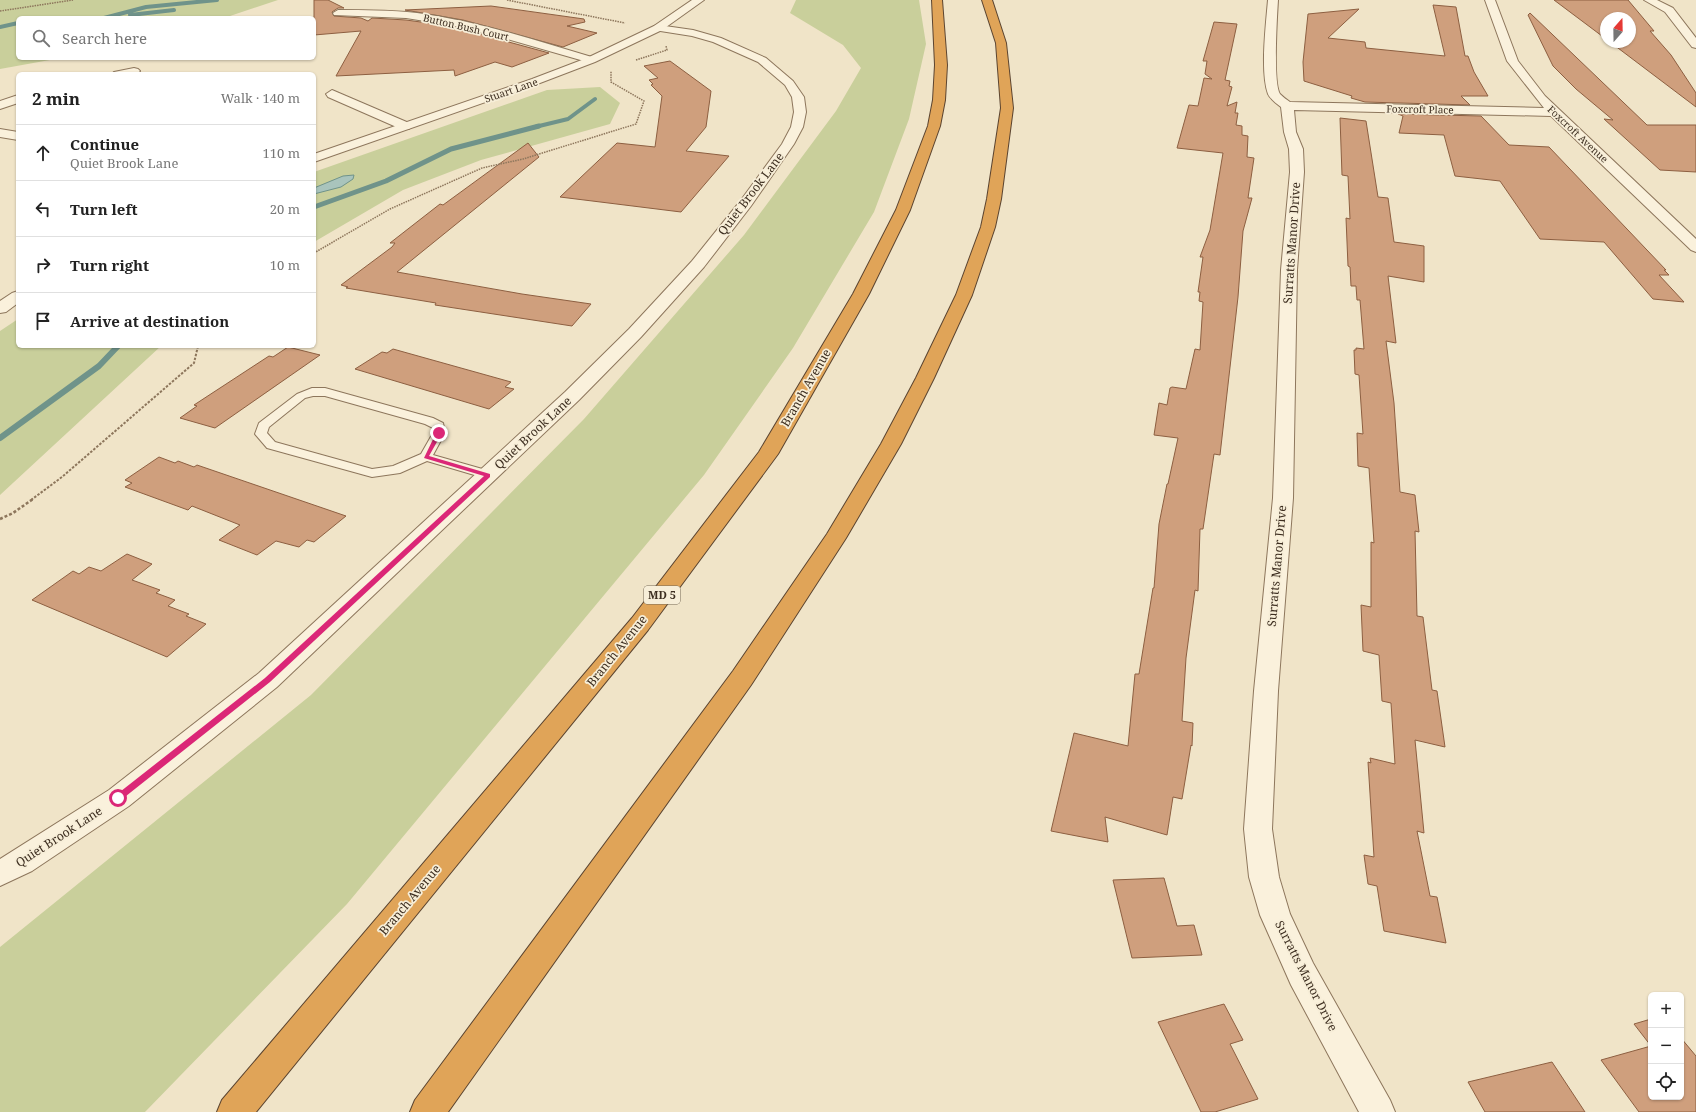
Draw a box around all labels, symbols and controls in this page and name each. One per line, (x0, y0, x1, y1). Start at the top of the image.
street label: Button Bush Court (422, 10, 511, 44)
north arrow (1600, 12, 1636, 48)
search box (16, 16, 316, 60)
icon: search (30, 27, 52, 49)
text: Search here (62, 28, 147, 48)
street label: Stuart Lane (483, 74, 539, 106)
text: 2 min (32, 87, 80, 110)
text: Walk · 140 m (221, 89, 300, 107)
street label: Foxcroft Place (1386, 101, 1454, 117)
street label: Foxcroft Avenue (1545, 102, 1611, 166)
text: Continue (70, 134, 139, 154)
icon: ahead (32, 142, 54, 164)
text: 110 m (263, 144, 300, 162)
street label: Quiet Brook Lane (714, 149, 787, 239)
text: Quiet Brook Lane (70, 154, 178, 172)
street label: Surratts Manor Drive (1279, 182, 1304, 304)
icon: left (32, 198, 54, 220)
text: Turn left (70, 199, 138, 219)
text: 20 m (270, 200, 300, 218)
icon: right (32, 254, 54, 276)
text: Turn right (70, 255, 149, 275)
text: 10 m (270, 256, 300, 274)
icon: arrive (32, 310, 54, 332)
text: Arrive at destination (70, 311, 229, 331)
street label: Branch Avenue (776, 346, 835, 430)
street label: Quiet Brook Lane (490, 392, 575, 473)
route end (430, 424, 448, 442)
street label: Surratts Manor Drive (1263, 504, 1290, 627)
road number: MD 5 (644, 586, 680, 604)
street label: Branch Avenue (583, 611, 651, 690)
route start (109, 789, 127, 807)
street label: Quiet Brook Lane (12, 802, 105, 871)
street label: Branch Avenue (375, 861, 444, 939)
street label: Surratts Manor Drive (1271, 918, 1342, 1034)
map controls (1648, 992, 1684, 1100)
button: + (1648, 992, 1684, 1028)
button: − (1648, 1028, 1684, 1064)
button: locate (1648, 1064, 1684, 1100)

